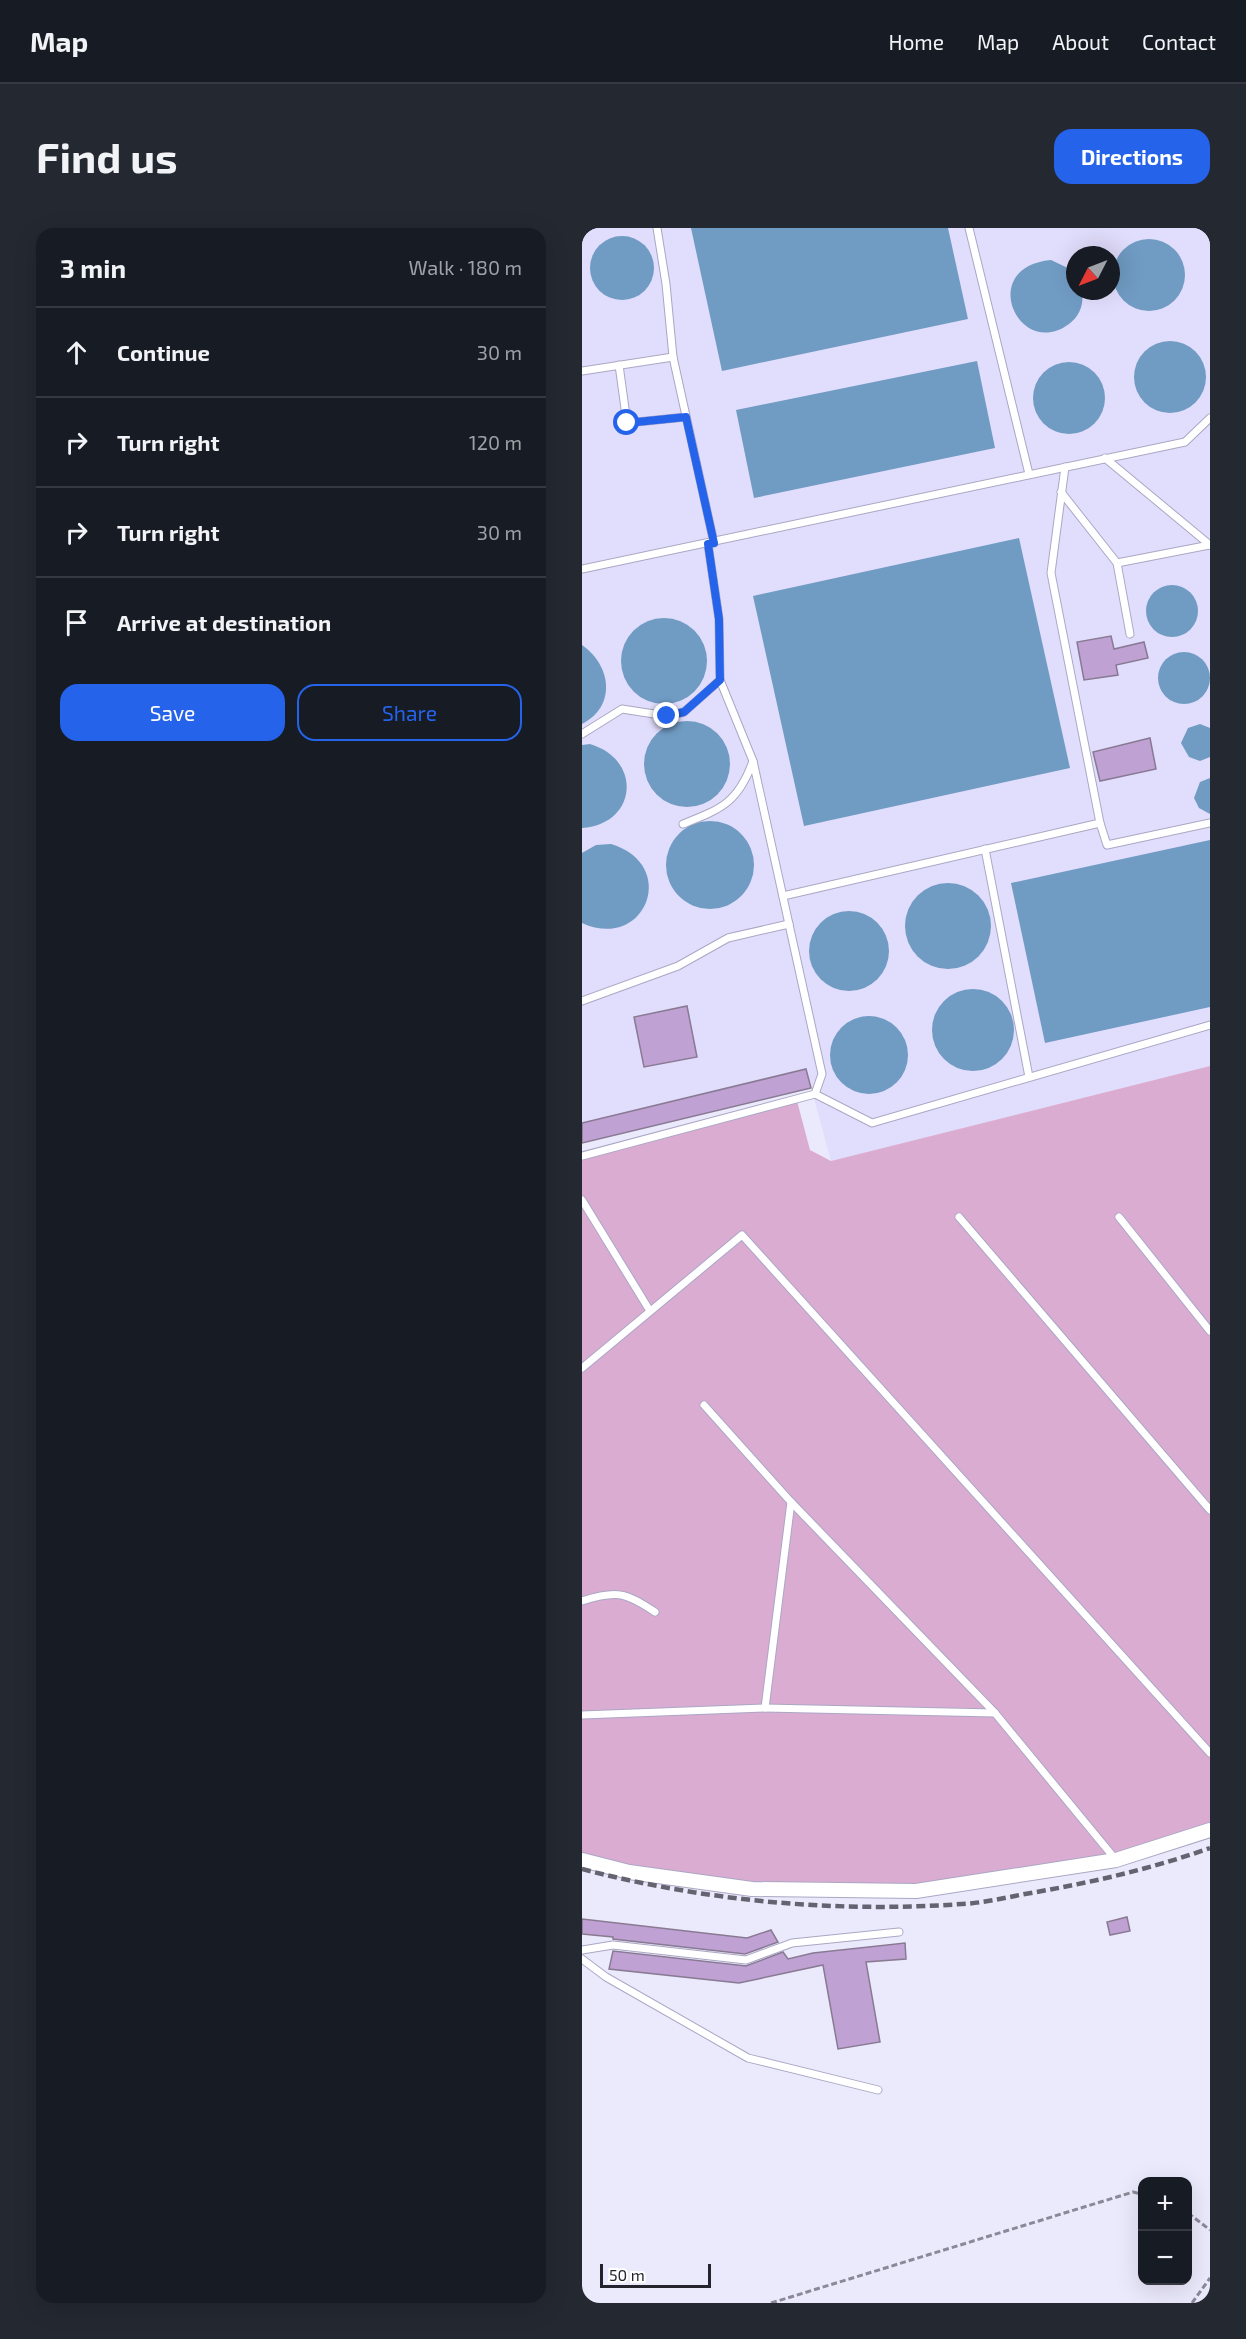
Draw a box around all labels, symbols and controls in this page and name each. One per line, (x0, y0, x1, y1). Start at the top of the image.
text: Map (30, 24, 88, 58)
text: Home (888, 29, 944, 54)
text: Map (977, 29, 1019, 54)
text: About (1052, 29, 1109, 54)
text: Contact (1142, 29, 1216, 54)
button: Directions (1054, 129, 1210, 184)
text: Find us (36, 131, 178, 181)
north arrow (1066, 246, 1120, 300)
text: 3 min (60, 252, 126, 283)
text: Walk · 180 m (409, 255, 522, 279)
icon: ahead (60, 336, 93, 369)
text: Continue (117, 339, 210, 365)
text: 30 m (477, 340, 522, 364)
route start (613, 409, 639, 435)
icon: right (60, 426, 93, 459)
text: Turn right (117, 429, 219, 455)
text: 120 m (469, 430, 522, 454)
icon: right (60, 516, 93, 549)
text: Turn right (117, 519, 219, 545)
text: 30 m (477, 520, 522, 544)
icon: arrive (60, 606, 93, 639)
text: Arrive at destination (117, 609, 331, 635)
button: Save (60, 684, 285, 741)
button: Share (297, 684, 522, 741)
route end (653, 702, 679, 728)
map controls (1138, 2177, 1192, 2285)
button: + (1138, 2177, 1192, 2231)
button: − (1138, 2231, 1192, 2285)
scale bar (600, 2261, 711, 2288)
text: 50 m (609, 2265, 645, 2284)

